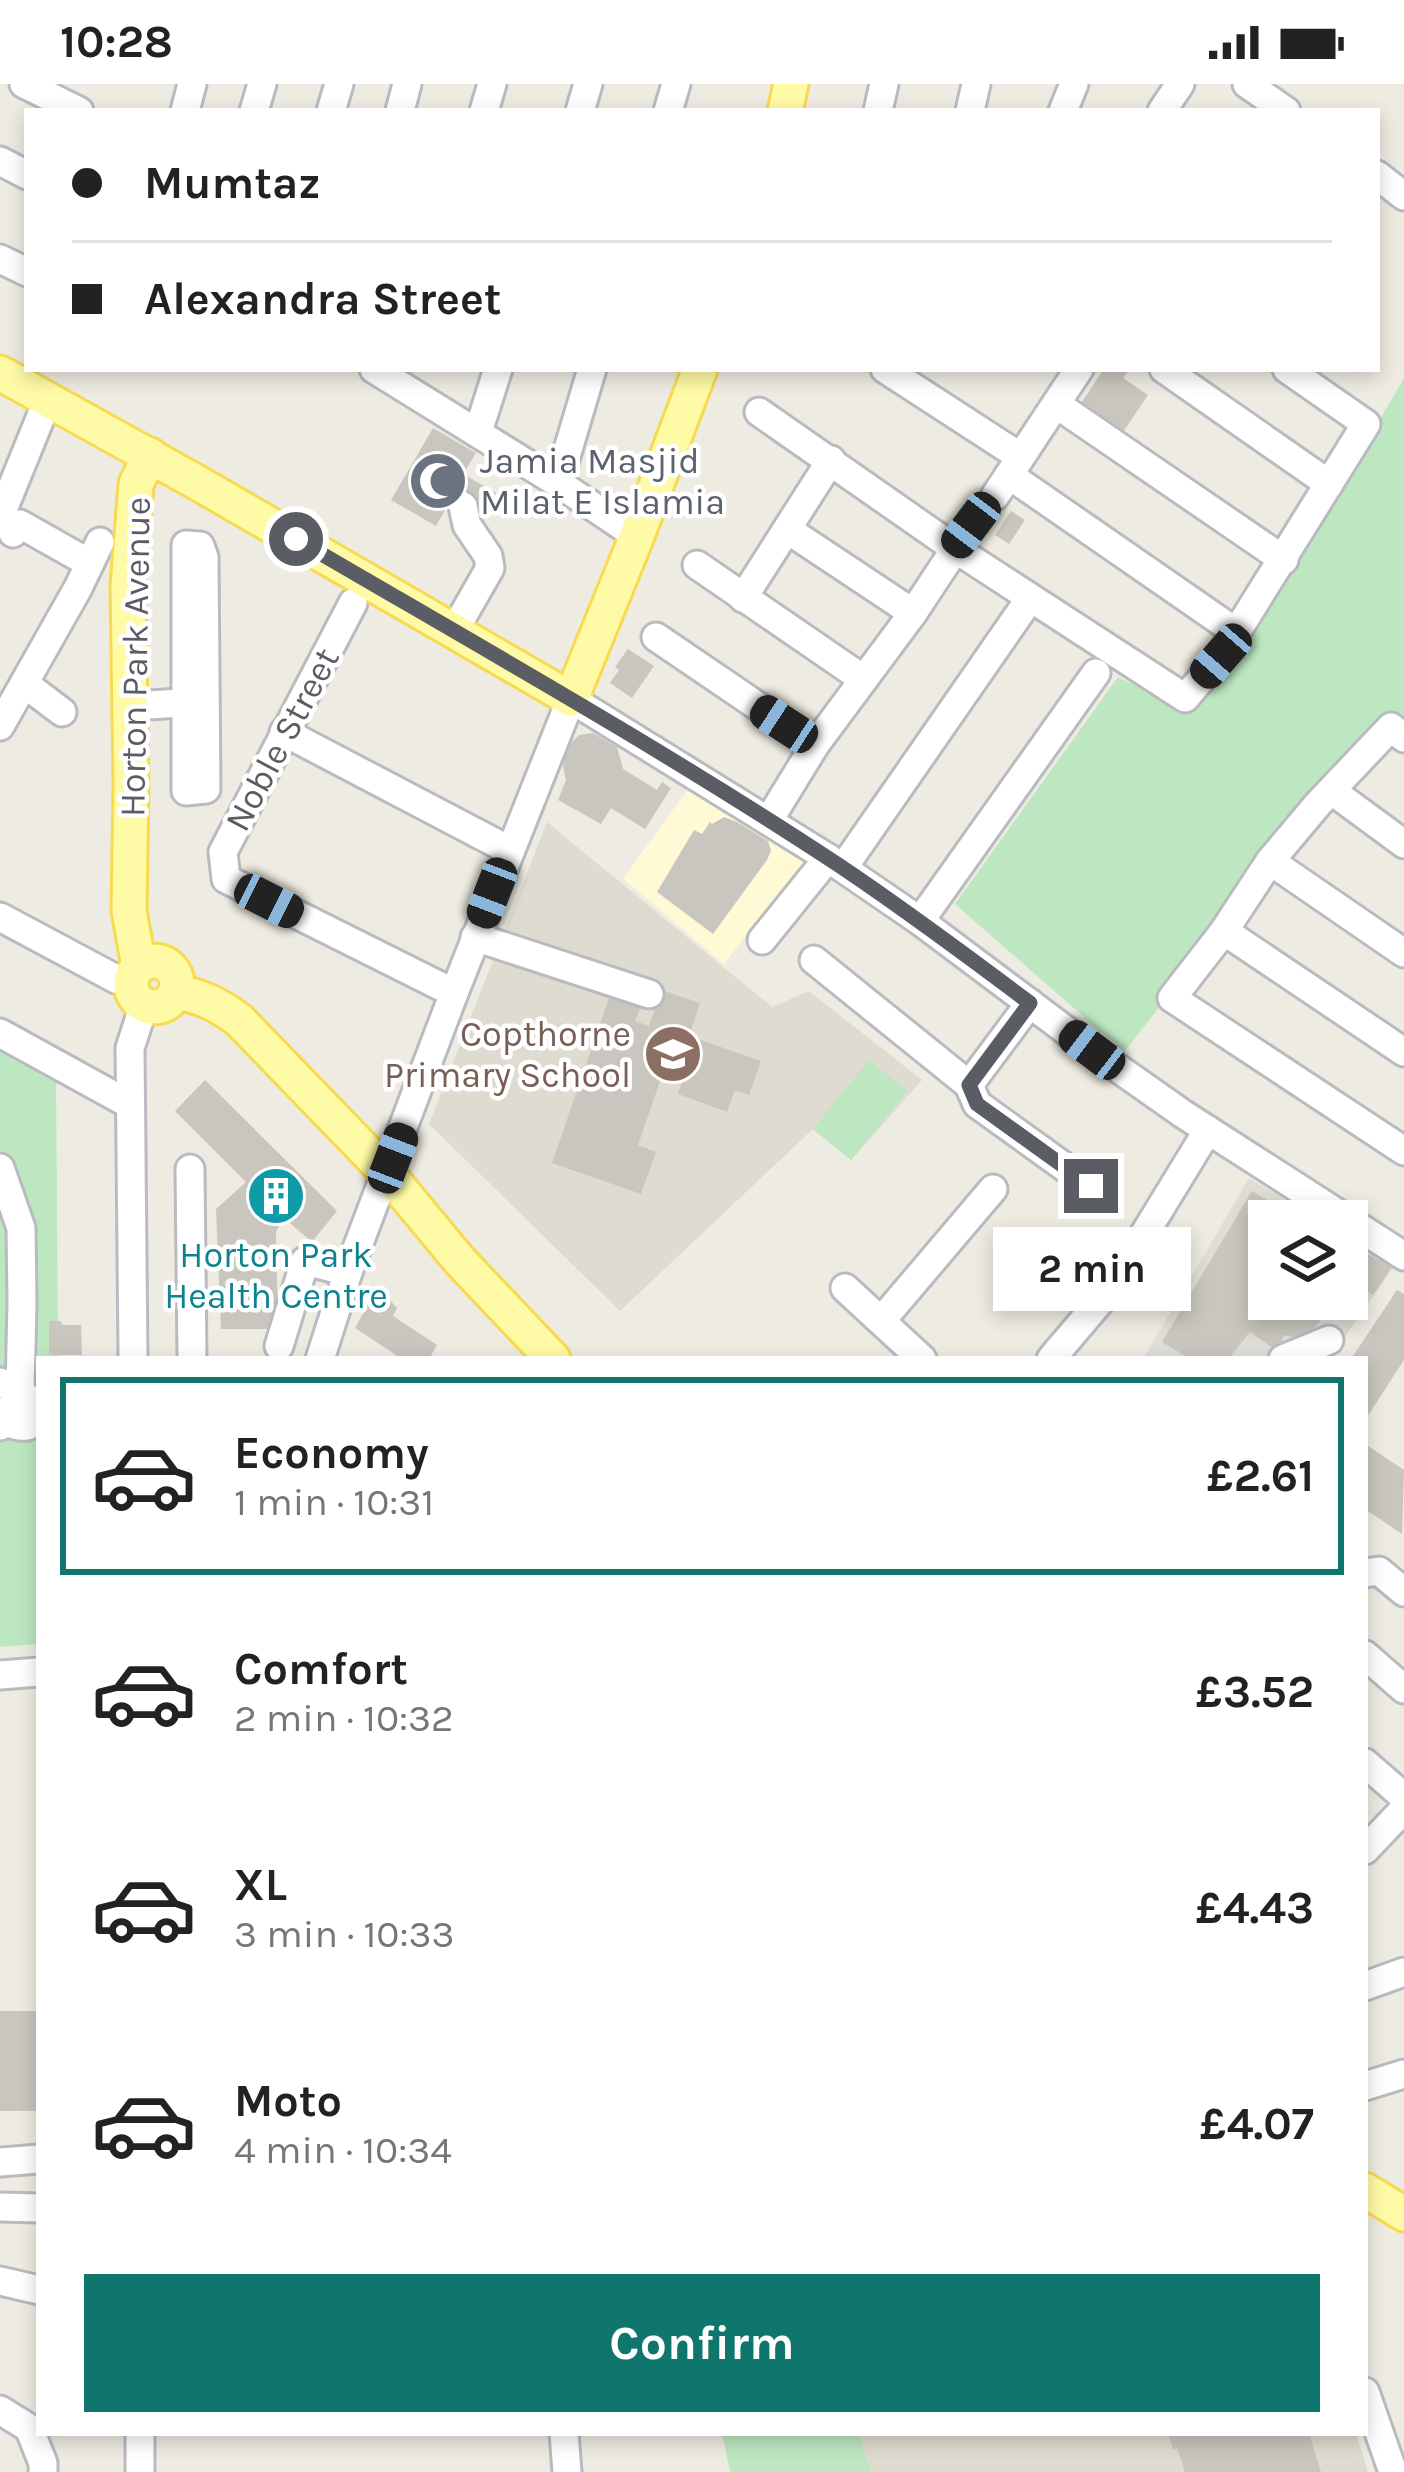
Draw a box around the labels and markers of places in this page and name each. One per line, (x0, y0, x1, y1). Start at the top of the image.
place label: Jamia Masjid Milat E Islamia (480, 440, 725, 523)
mosque icon: Jamia Masjid Milat E Islamia (407, 450, 469, 512)
place label: Copthorne Primary School (384, 1013, 631, 1096)
school or university icon: Copthorne Primary School (642, 1023, 704, 1085)
building icon: Horton Park Health Centre (245, 1165, 307, 1227)
place label: Horton Park Health Centre (164, 1234, 388, 1317)

